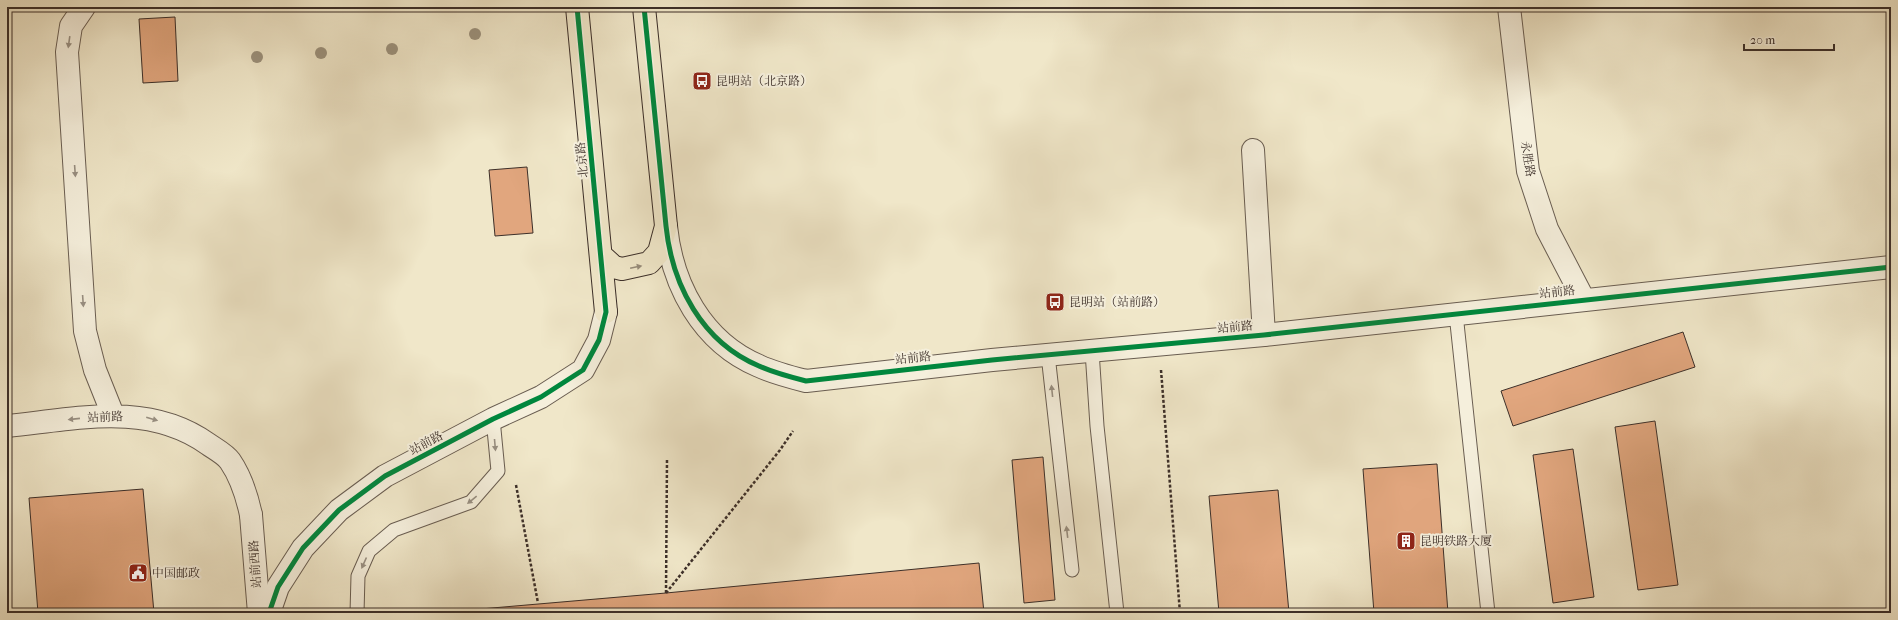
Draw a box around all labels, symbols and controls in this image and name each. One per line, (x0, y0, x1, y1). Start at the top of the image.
scale bar (1744, 26, 1834, 52)
text: 20 m (1750, 33, 1775, 47)
one-way arrow (66, 36, 72, 48)
bus stop icon: 昆明站（北京路） (691, 70, 713, 92)
place label: 昆明站（北京路） (716, 74, 812, 88)
street label: 永胜路 (1518, 140, 1538, 178)
street label: 北京路 (573, 141, 591, 179)
one-way arrow (71, 165, 78, 177)
one-way arrow (630, 263, 642, 269)
street label: 站前路 (1538, 283, 1576, 301)
bus stop icon: 昆明站（站前路） (1044, 291, 1066, 313)
one-way arrow (80, 295, 87, 307)
place label: 昆明站（站前路） (1069, 295, 1165, 309)
street label: 站前路 (1216, 318, 1254, 336)
street label: 站前路 (894, 349, 932, 367)
one-way arrow (1048, 385, 1055, 397)
street label: 站前路 (87, 409, 123, 425)
one-way arrow (68, 416, 80, 422)
one-way arrow (145, 417, 158, 423)
street label: 站前路 (407, 428, 445, 458)
one-way arrow (492, 439, 499, 451)
one-way arrow (466, 496, 477, 504)
one-way arrow (1064, 526, 1071, 538)
building icon: 昆明铁路大厦 (1395, 530, 1417, 552)
place label: 昆明铁路大厦 (1420, 534, 1492, 548)
street label: 站前西路 (246, 540, 264, 588)
one-way arrow (360, 558, 366, 570)
public building icon: 中国邮政 (127, 562, 149, 584)
place label: 中国邮政 (152, 566, 200, 580)

